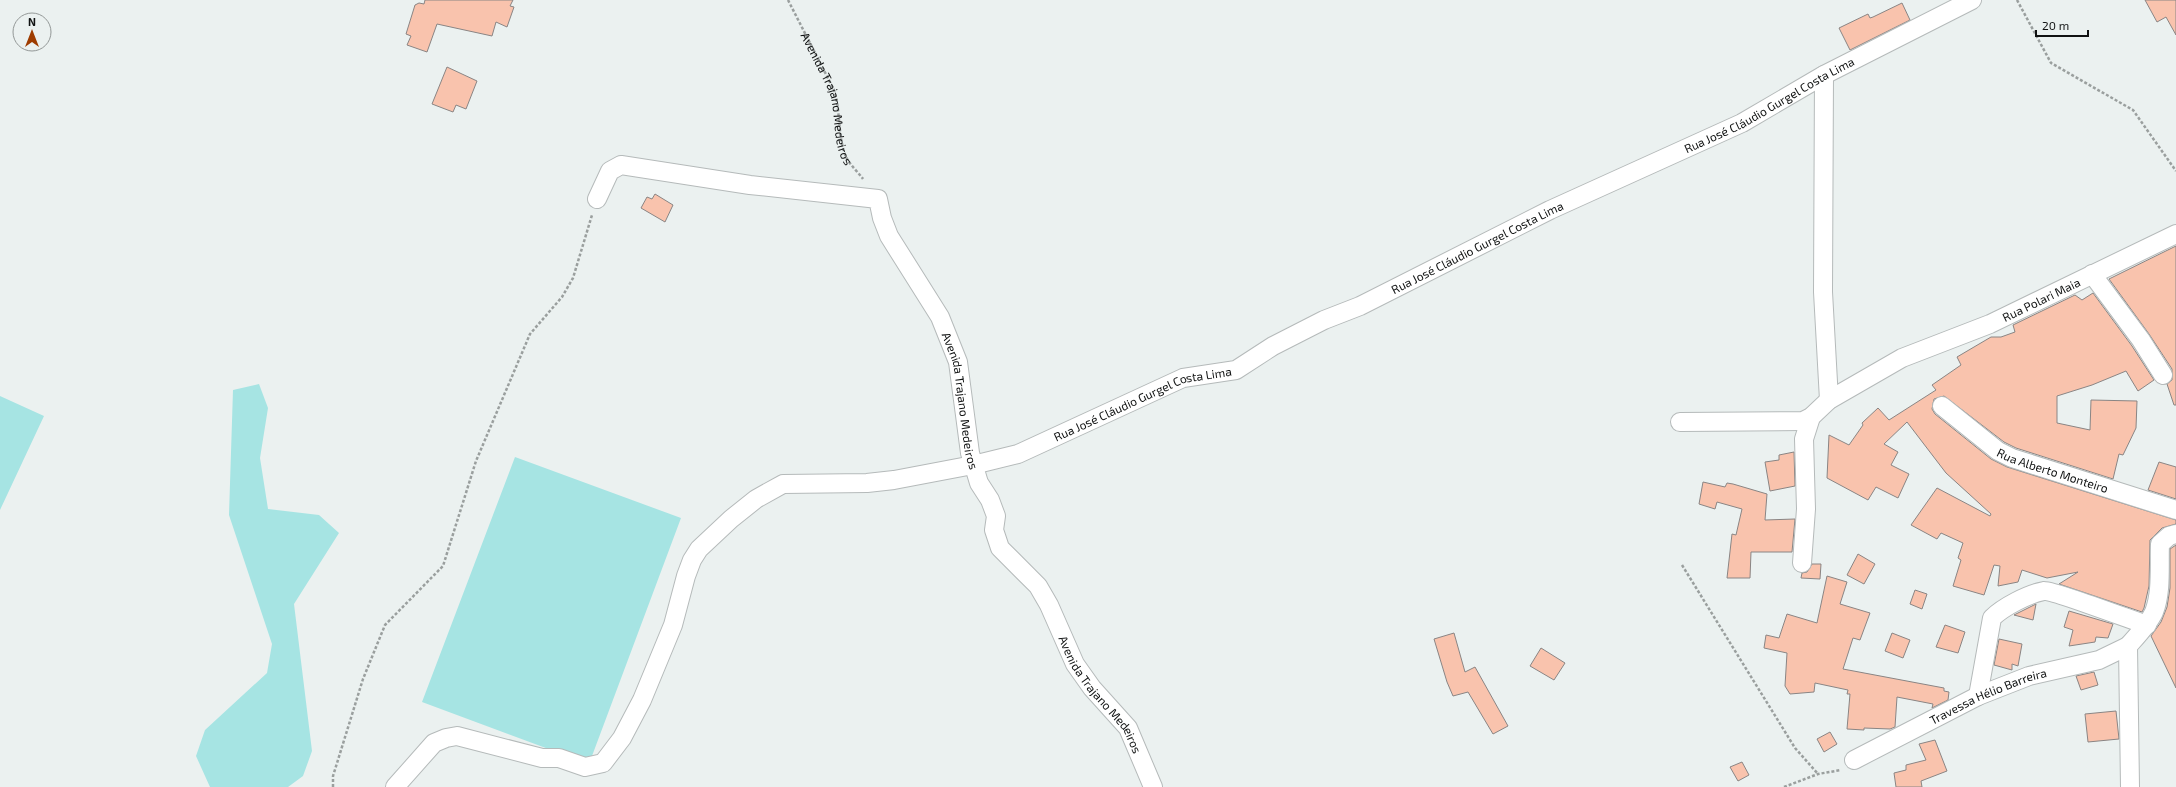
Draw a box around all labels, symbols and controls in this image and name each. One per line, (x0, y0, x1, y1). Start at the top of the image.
north arrow (12, 12, 52, 52)
scale bar (2036, 12, 2088, 38)
text: N (28, 15, 36, 28)
text: 20 m (2042, 18, 2069, 32)
street label: Avenida Trajano Medeiros (799, 30, 856, 167)
street label: Rua José Cláudio Gurgel Costa Lima (1682, 54, 1856, 155)
street label: Rua José Cláudio Gurgel Costa Lima (1389, 198, 1565, 296)
street label: Rua Polari Maia (2000, 275, 2082, 324)
street label: Avenida Trajano Medeiros (940, 330, 981, 471)
street label: Rua José Cláudio Gurgel Costa Lima (1051, 364, 1233, 444)
street label: Rua Alberto Monteiro (1995, 445, 2110, 495)
street label: Avenida Trajano Medeiros (1056, 633, 1145, 755)
street label: Travessa Hélio Barreira (1927, 665, 2048, 727)

